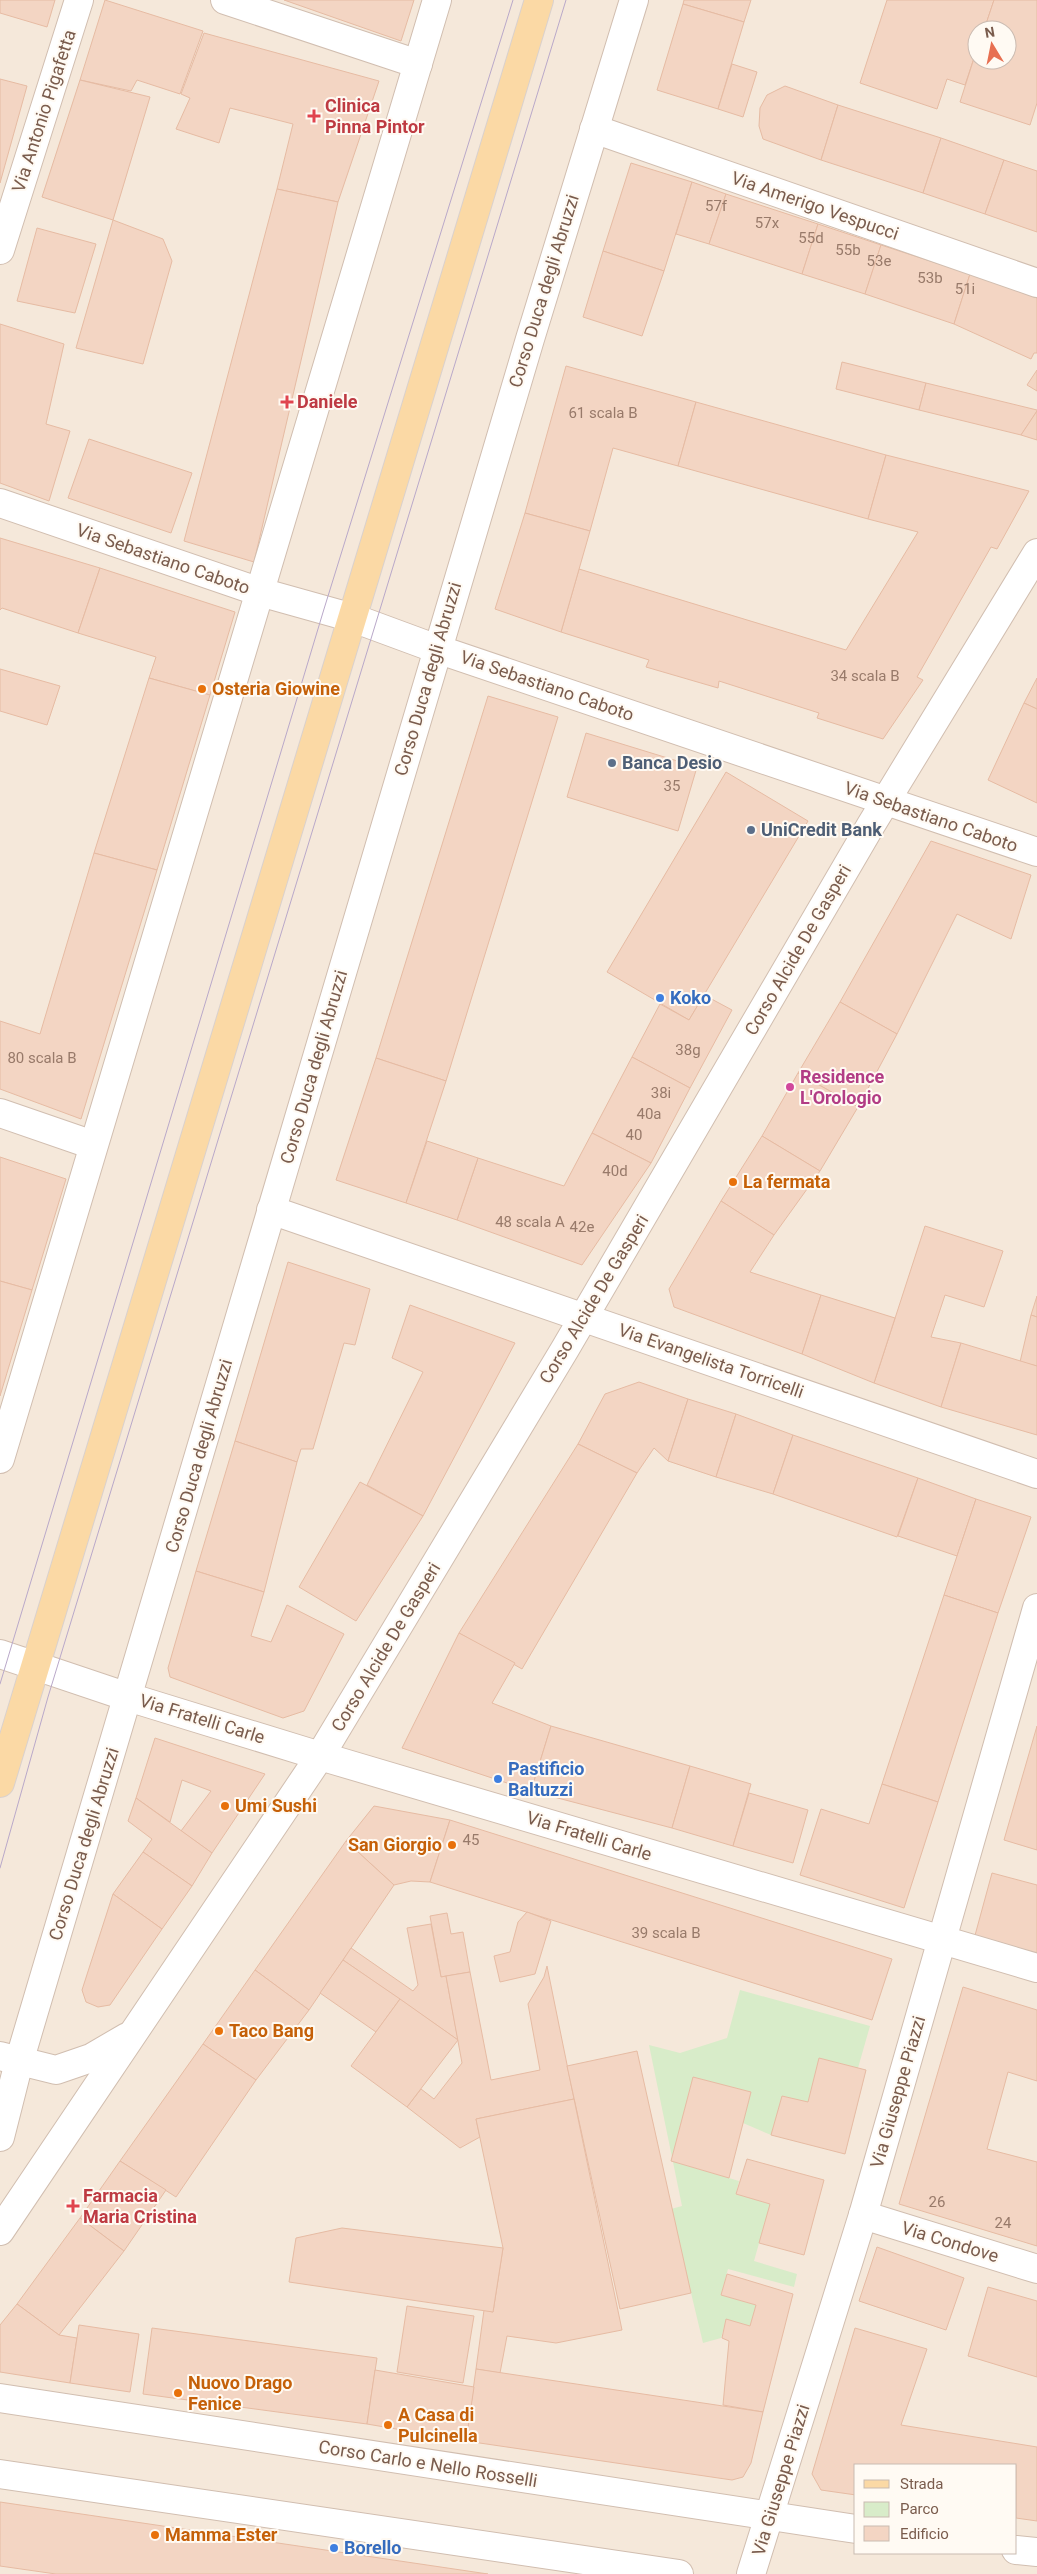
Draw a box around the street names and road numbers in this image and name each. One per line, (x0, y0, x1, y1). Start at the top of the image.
street label: Via Antonio Pigafetta (7, 27, 80, 195)
street label: Via Amerigo Vespucci (729, 167, 902, 244)
street label: Corso Duca degli Abruzzi (504, 192, 583, 390)
street label: Via Sebastiano Caboto (74, 519, 253, 598)
street label: Corso Duca degli Abruzzi (390, 580, 465, 778)
street label: Via Sebastiano Caboto (458, 646, 637, 725)
street label: Via Sebastiano Caboto (842, 777, 1021, 856)
street label: Corso Alcide De Gasperi (740, 861, 855, 1039)
street label: Corso Duca degli Abruzzi (276, 968, 351, 1166)
street label: Corso Alcide De Gasperi (535, 1210, 652, 1387)
street label: Via Evangelista Torricelli (616, 1319, 807, 1402)
street label: Corso Duca degli Abruzzi (161, 1357, 236, 1555)
street label: Corso Alcide De Gasperi (327, 1558, 444, 1735)
street label: Via Fratelli Carle (137, 1689, 267, 1748)
street label: Corso Duca degli Abruzzi (44, 1745, 123, 1943)
street label: Via Fratelli Carle (524, 1806, 654, 1865)
street label: Via Giuseppe Piazzi (866, 2013, 929, 2170)
street label: Via Condove (899, 2217, 1001, 2266)
street label: Via Giuseppe Piazzi (747, 2401, 814, 2558)
street label: Corso Carlo e Nello Rosselli (317, 2436, 539, 2491)

